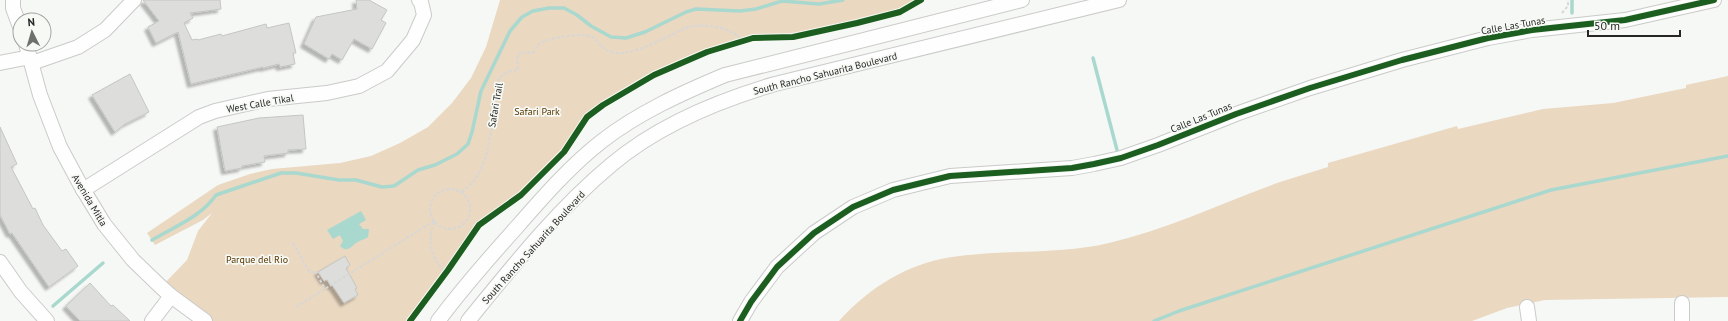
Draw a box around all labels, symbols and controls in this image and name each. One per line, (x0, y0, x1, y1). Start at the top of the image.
north arrow (12, 12, 52, 52)
scale bar (1588, 12, 1680, 38)
street label: Calle Las Tunas (1480, 13, 1546, 38)
text: N (27, 15, 35, 29)
text: 50 m (1594, 18, 1620, 33)
street label: South Rancho Sahuarita Boulevard (752, 49, 898, 98)
street label: Safari Trail (485, 82, 506, 129)
street label: West Calle Tikal (226, 91, 295, 116)
street label: Calle Las Tunas (1169, 99, 1234, 136)
park label: Safari Park (514, 105, 560, 118)
street label: Avenida Mitla (69, 172, 110, 229)
street label: South Rancho Sahuarita Boulevard (479, 188, 588, 307)
park label: Parque del Rio (226, 253, 288, 266)

